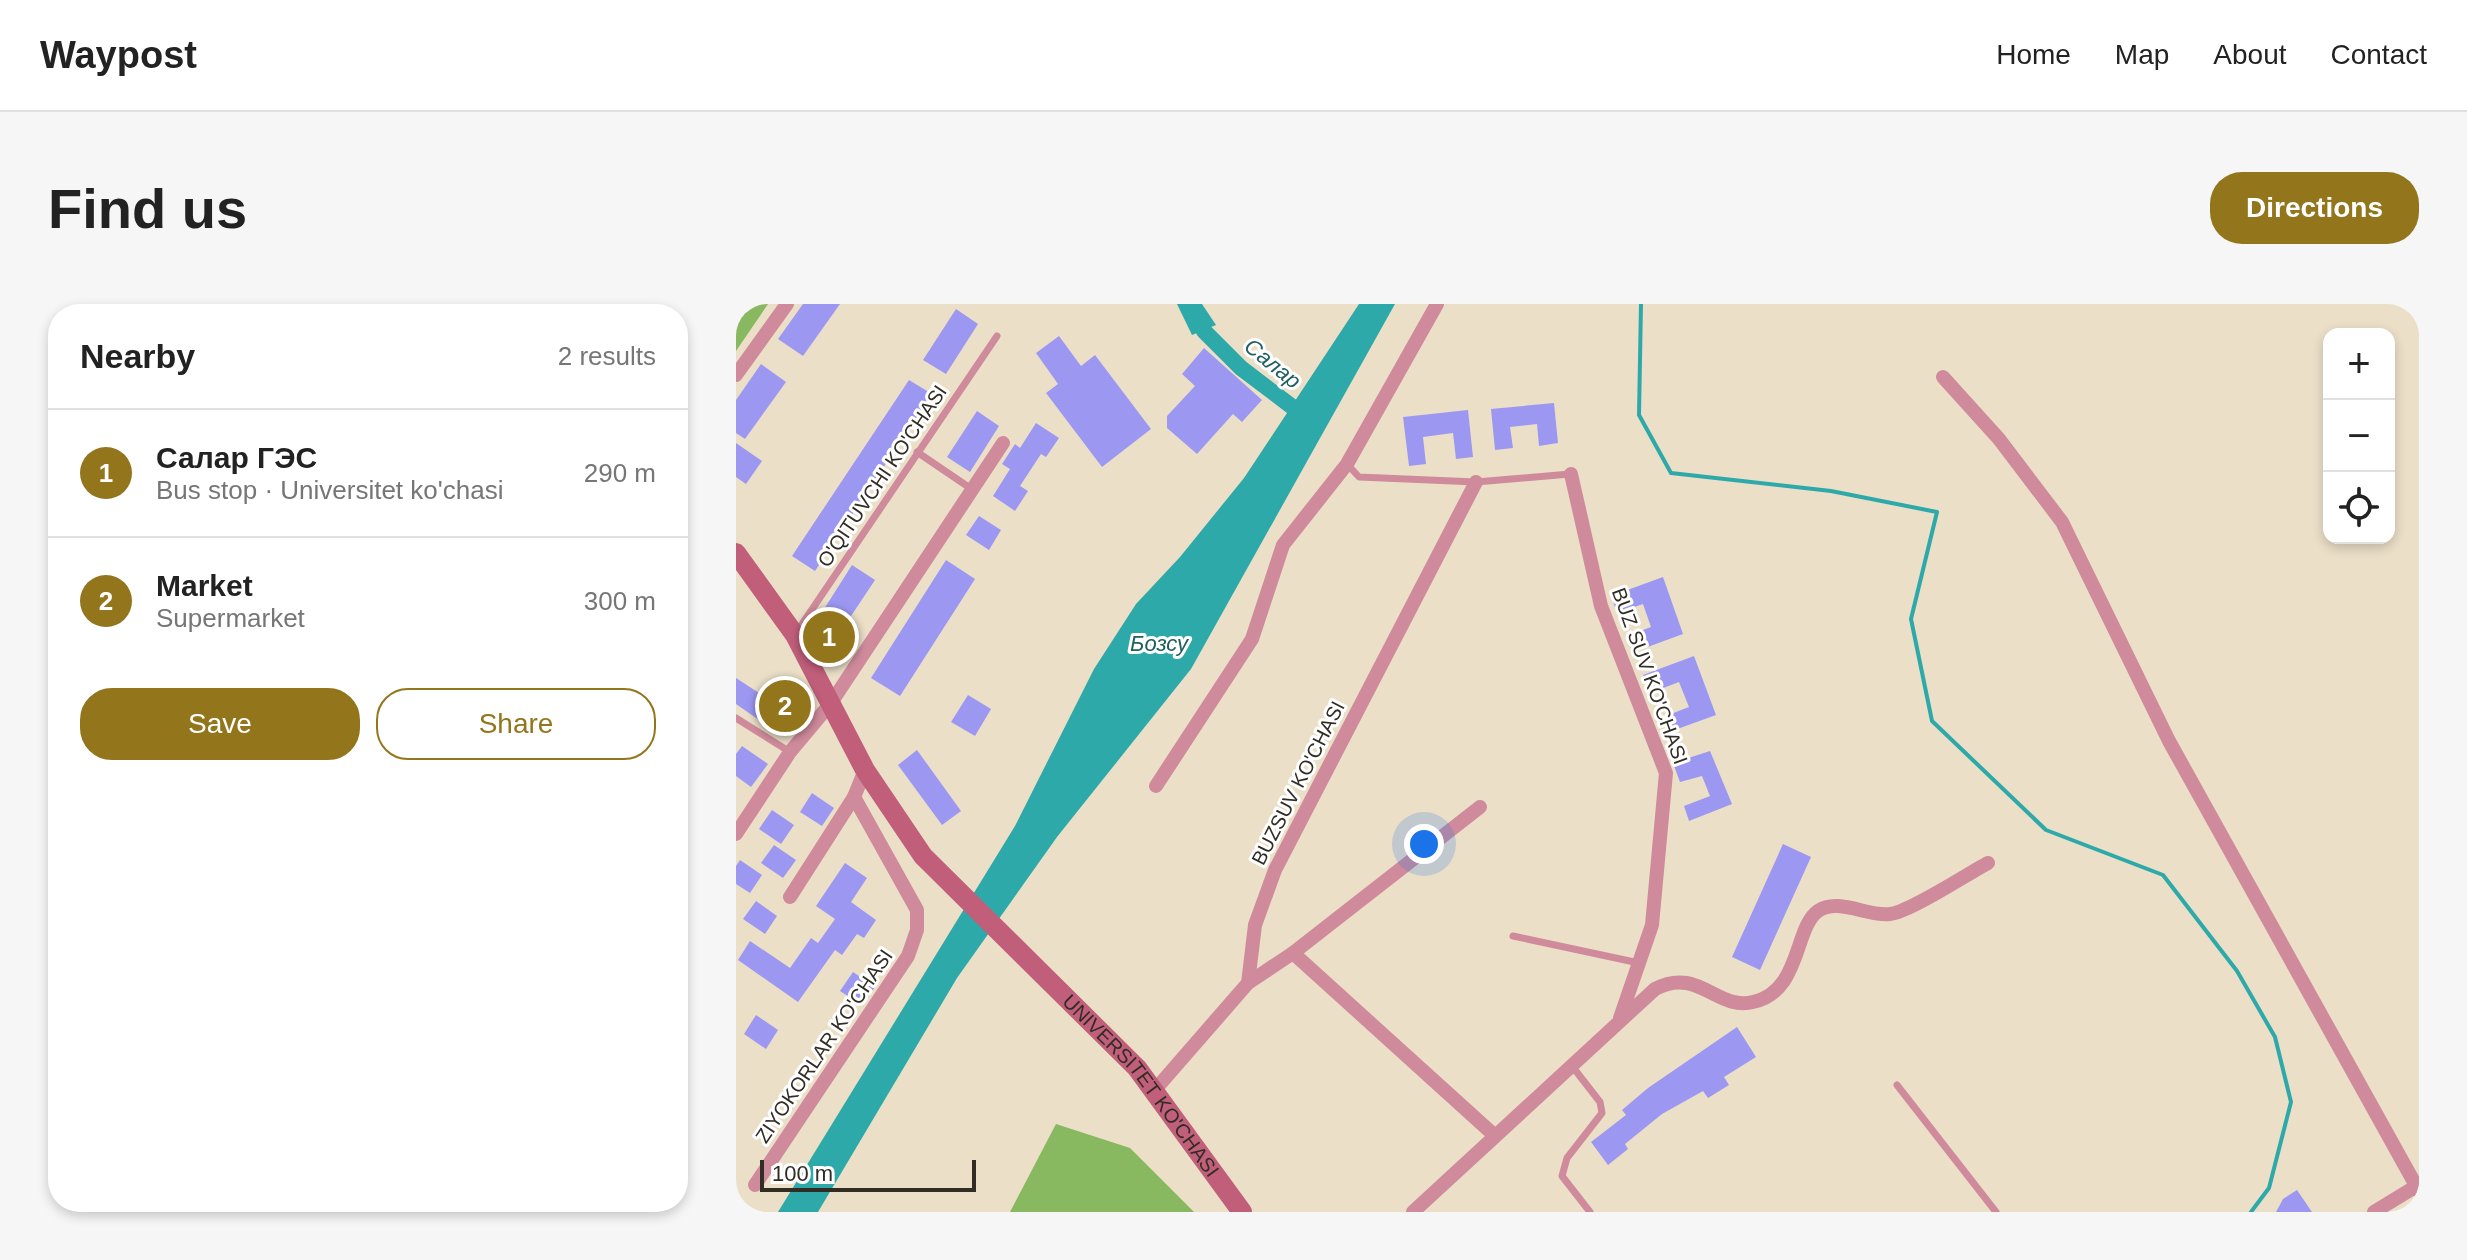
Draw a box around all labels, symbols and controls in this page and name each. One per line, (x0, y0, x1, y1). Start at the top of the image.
text: Waypost (40, 34, 197, 76)
text: Home (1996, 39, 2071, 70)
text: Map (2115, 39, 2169, 70)
text: About (2213, 39, 2287, 70)
text: Contact (2331, 39, 2427, 70)
button: Directions (2210, 172, 2419, 244)
text: Find us (48, 177, 247, 240)
map controls (2323, 328, 2395, 544)
button: + (2323, 328, 2395, 400)
water label: Салар (1240, 333, 1306, 394)
text: Nearby (80, 337, 195, 375)
text: 2 results (558, 341, 656, 371)
street label: O'QITUVCHI KO'CHASI (813, 381, 951, 571)
button: − (2323, 400, 2395, 472)
text: Салар ГЭС (156, 441, 317, 474)
text: 1 (99, 458, 113, 488)
text: 290 m (584, 458, 656, 488)
button: locate (2323, 472, 2395, 544)
text: Bus stop · Universitet ko'chasi (156, 475, 503, 505)
text: Market (156, 569, 253, 602)
street label: BUZ SUV KO'CHASI (1608, 585, 1692, 767)
text: 2 (99, 586, 113, 616)
text: 300 m (584, 586, 656, 616)
text: Supermarket (156, 603, 305, 633)
pin: 1 (803, 607, 855, 667)
water label: Бозсу (1130, 631, 1190, 656)
pin: 2 (759, 676, 811, 736)
button: Save (80, 688, 360, 760)
button: Share (376, 688, 656, 760)
street label: BUZSUV KO'CHASI (1247, 698, 1349, 868)
your location (1404, 824, 1444, 864)
street label: ZIYOKORLAR KO'CHASI (751, 945, 897, 1147)
street label: UNIVERSITET KO'CHASI (1058, 990, 1223, 1181)
scale bar (760, 1156, 976, 1192)
text: 100 m (772, 1161, 833, 1186)

